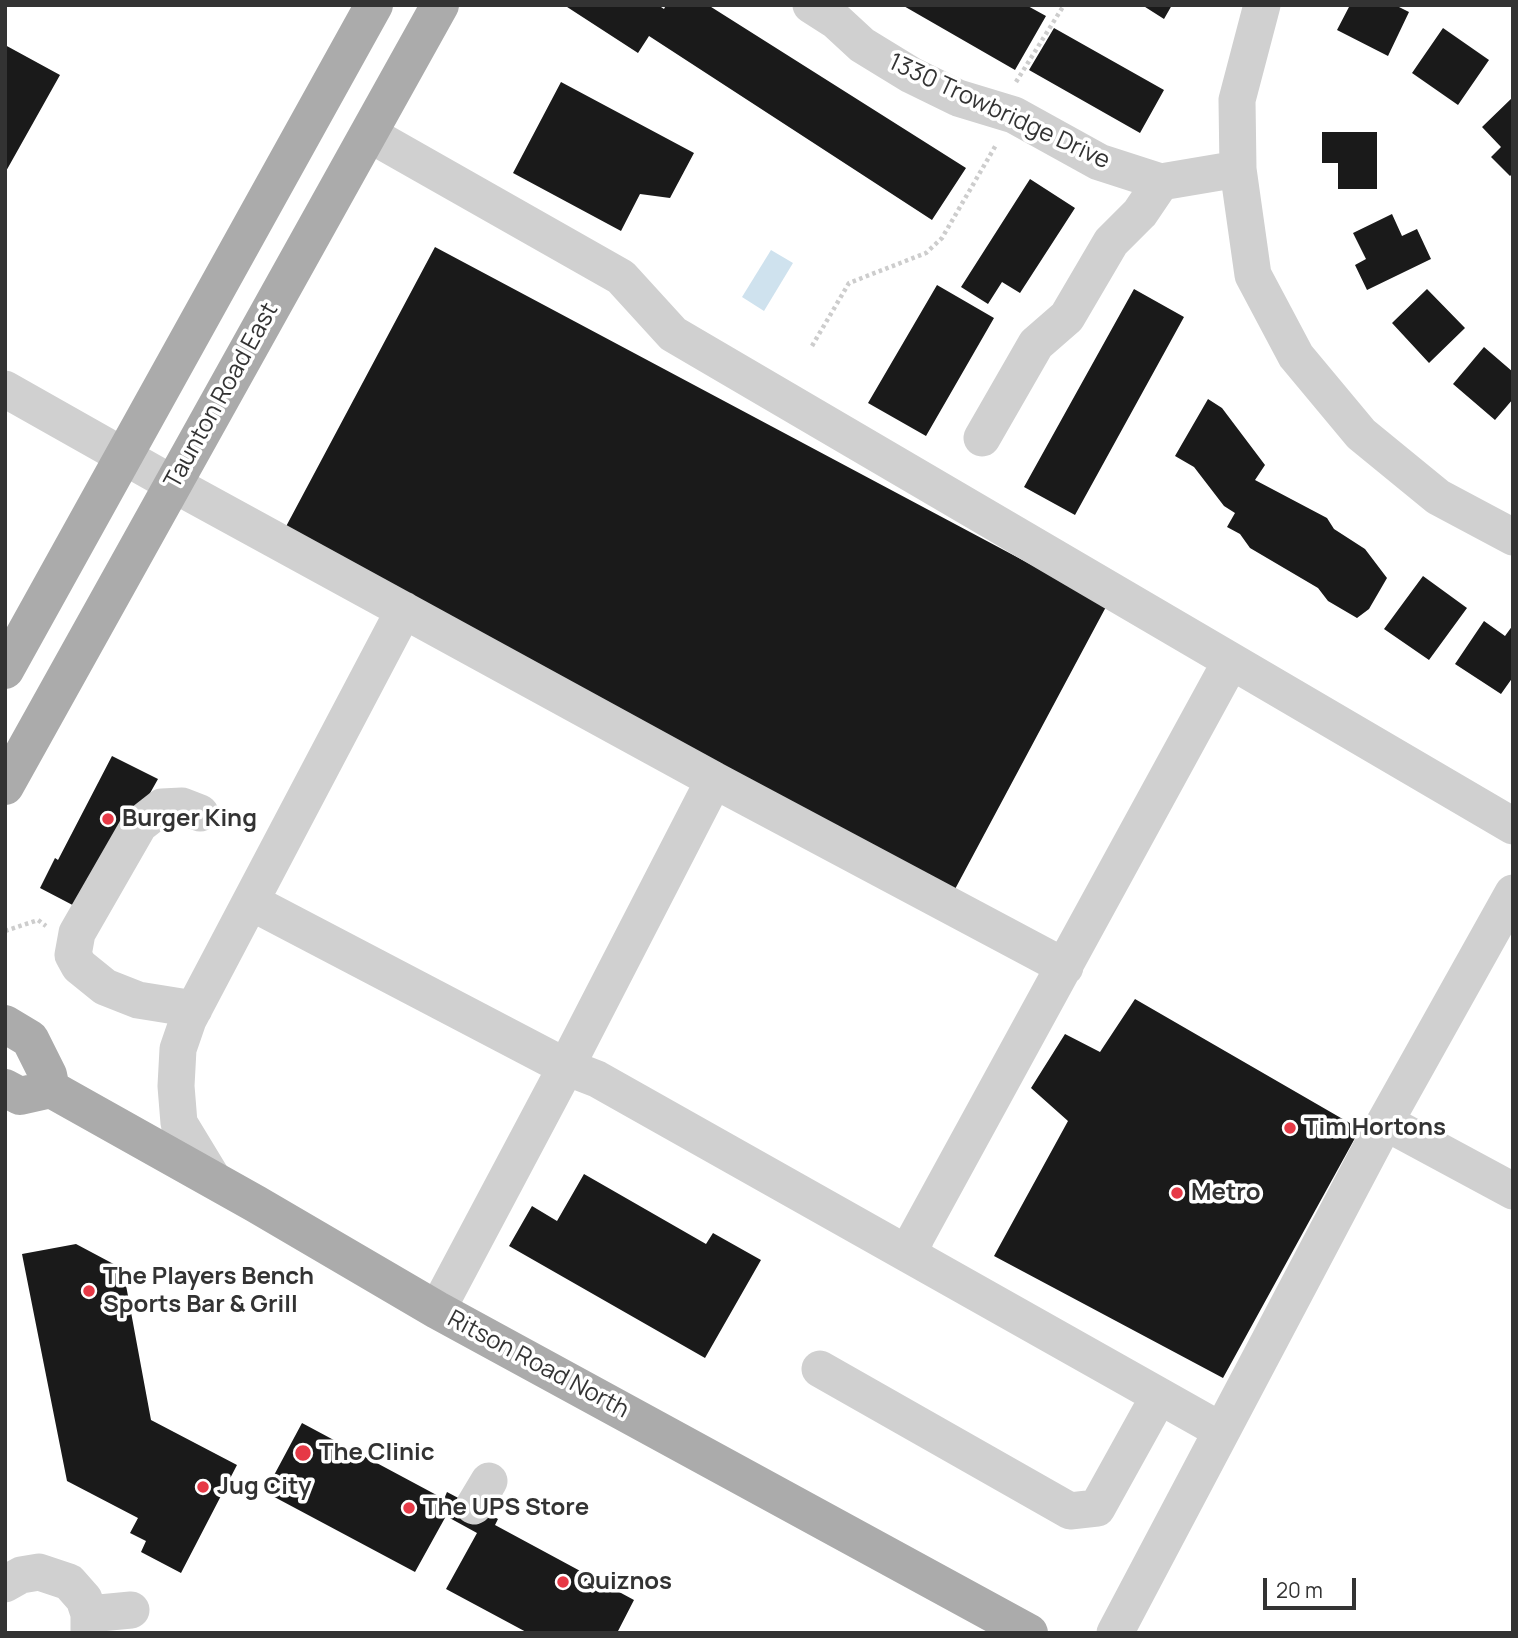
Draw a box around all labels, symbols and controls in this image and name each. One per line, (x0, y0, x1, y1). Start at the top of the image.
street label: 1330 Trowbridge Drive (884, 48, 1114, 176)
street label: Taunton Road East (159, 298, 285, 494)
place label: Burger King (122, 805, 257, 833)
marker: Burger King (100, 811, 116, 827)
place label: Tim Hortons (1304, 1114, 1446, 1142)
marker: Tim Hortons (1282, 1120, 1298, 1136)
place label: Metro (1191, 1179, 1261, 1207)
marker: Metro (1169, 1185, 1185, 1201)
place label: The Players Bench Sports Bar & Grill (103, 1263, 314, 1319)
marker: The Players Bench Sports Bar & Grill (81, 1283, 97, 1299)
street label: Ritson Road North (442, 1305, 634, 1425)
place label: The Clinic (319, 1439, 435, 1467)
marker: The Clinic (293, 1443, 313, 1463)
place label: Jug City (217, 1473, 312, 1501)
marker: Jug City (195, 1479, 211, 1495)
place label: The UPS Store (423, 1494, 589, 1522)
marker: The UPS Store (401, 1500, 417, 1516)
scale bar (1266, 1564, 1359, 1608)
place label: Quiznos (577, 1568, 672, 1596)
marker: Quiznos (555, 1574, 571, 1590)
text: 20 m (1276, 1576, 1323, 1604)

